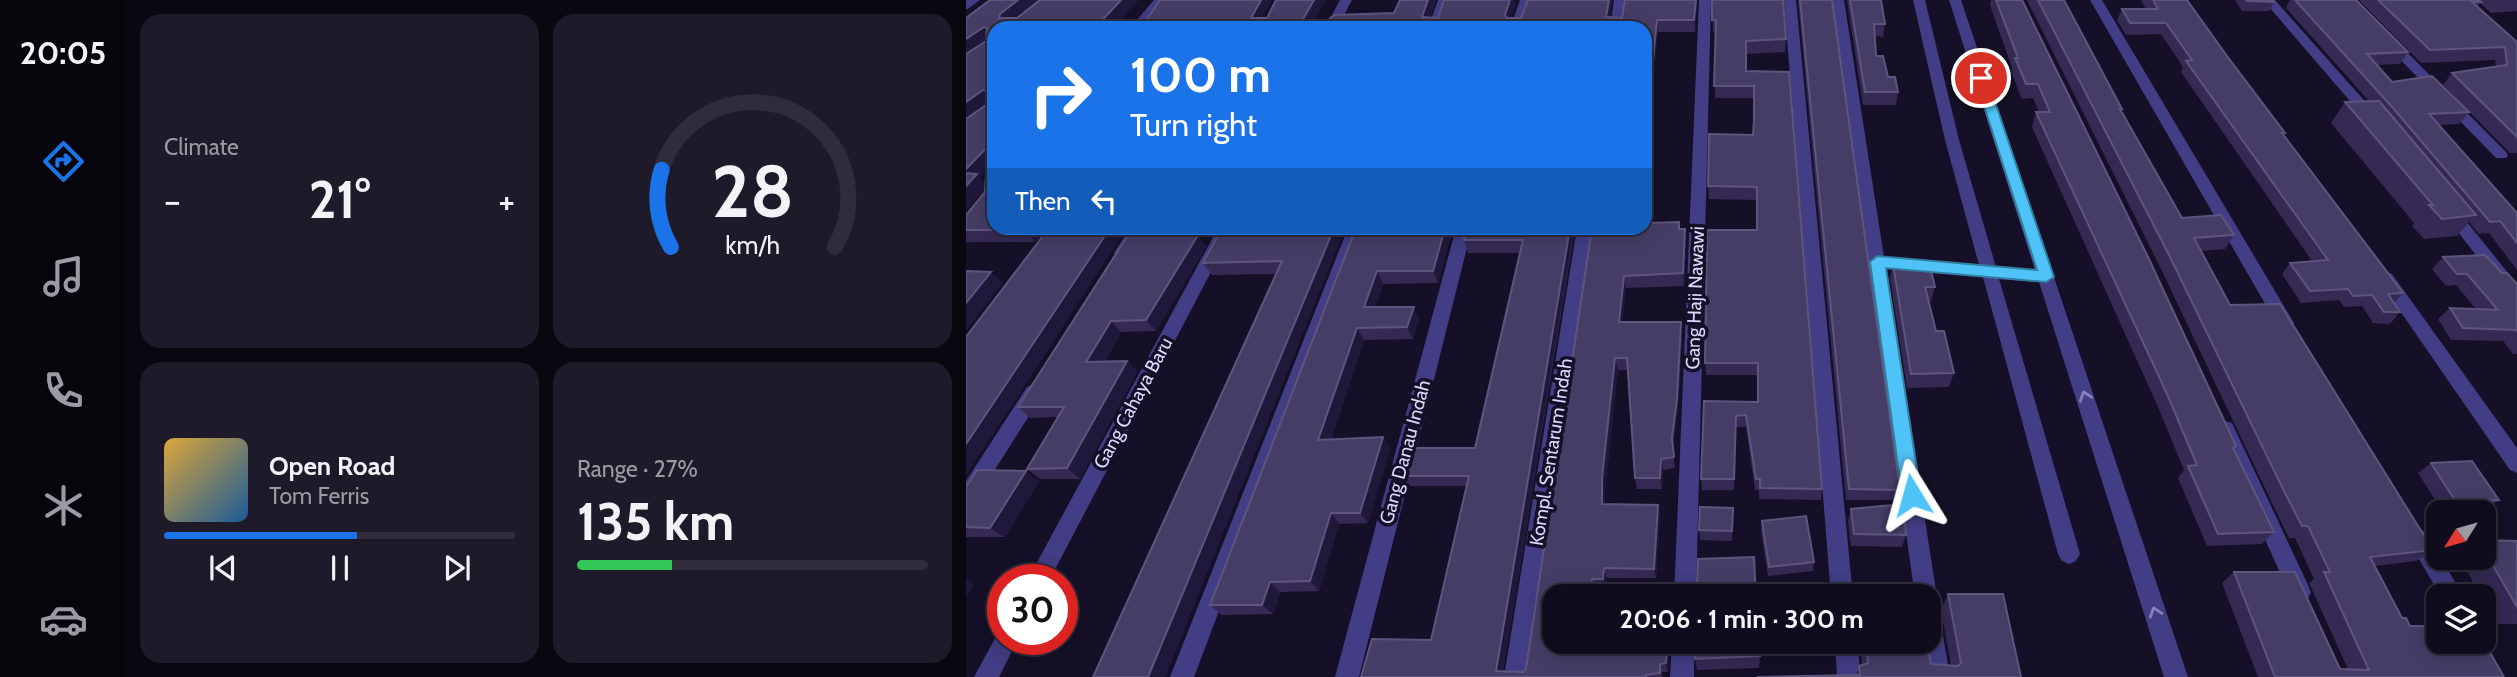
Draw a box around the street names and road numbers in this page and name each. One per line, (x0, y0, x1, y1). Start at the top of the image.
street label: Gang Haji Nawawi (1681, 226, 1709, 370)
street label: Gang Cahaya Baru (1089, 333, 1177, 473)
street label: Kompl. Sentarum Indah (1525, 357, 1577, 547)
street label: Gang Danau Indah (1375, 377, 1435, 527)

